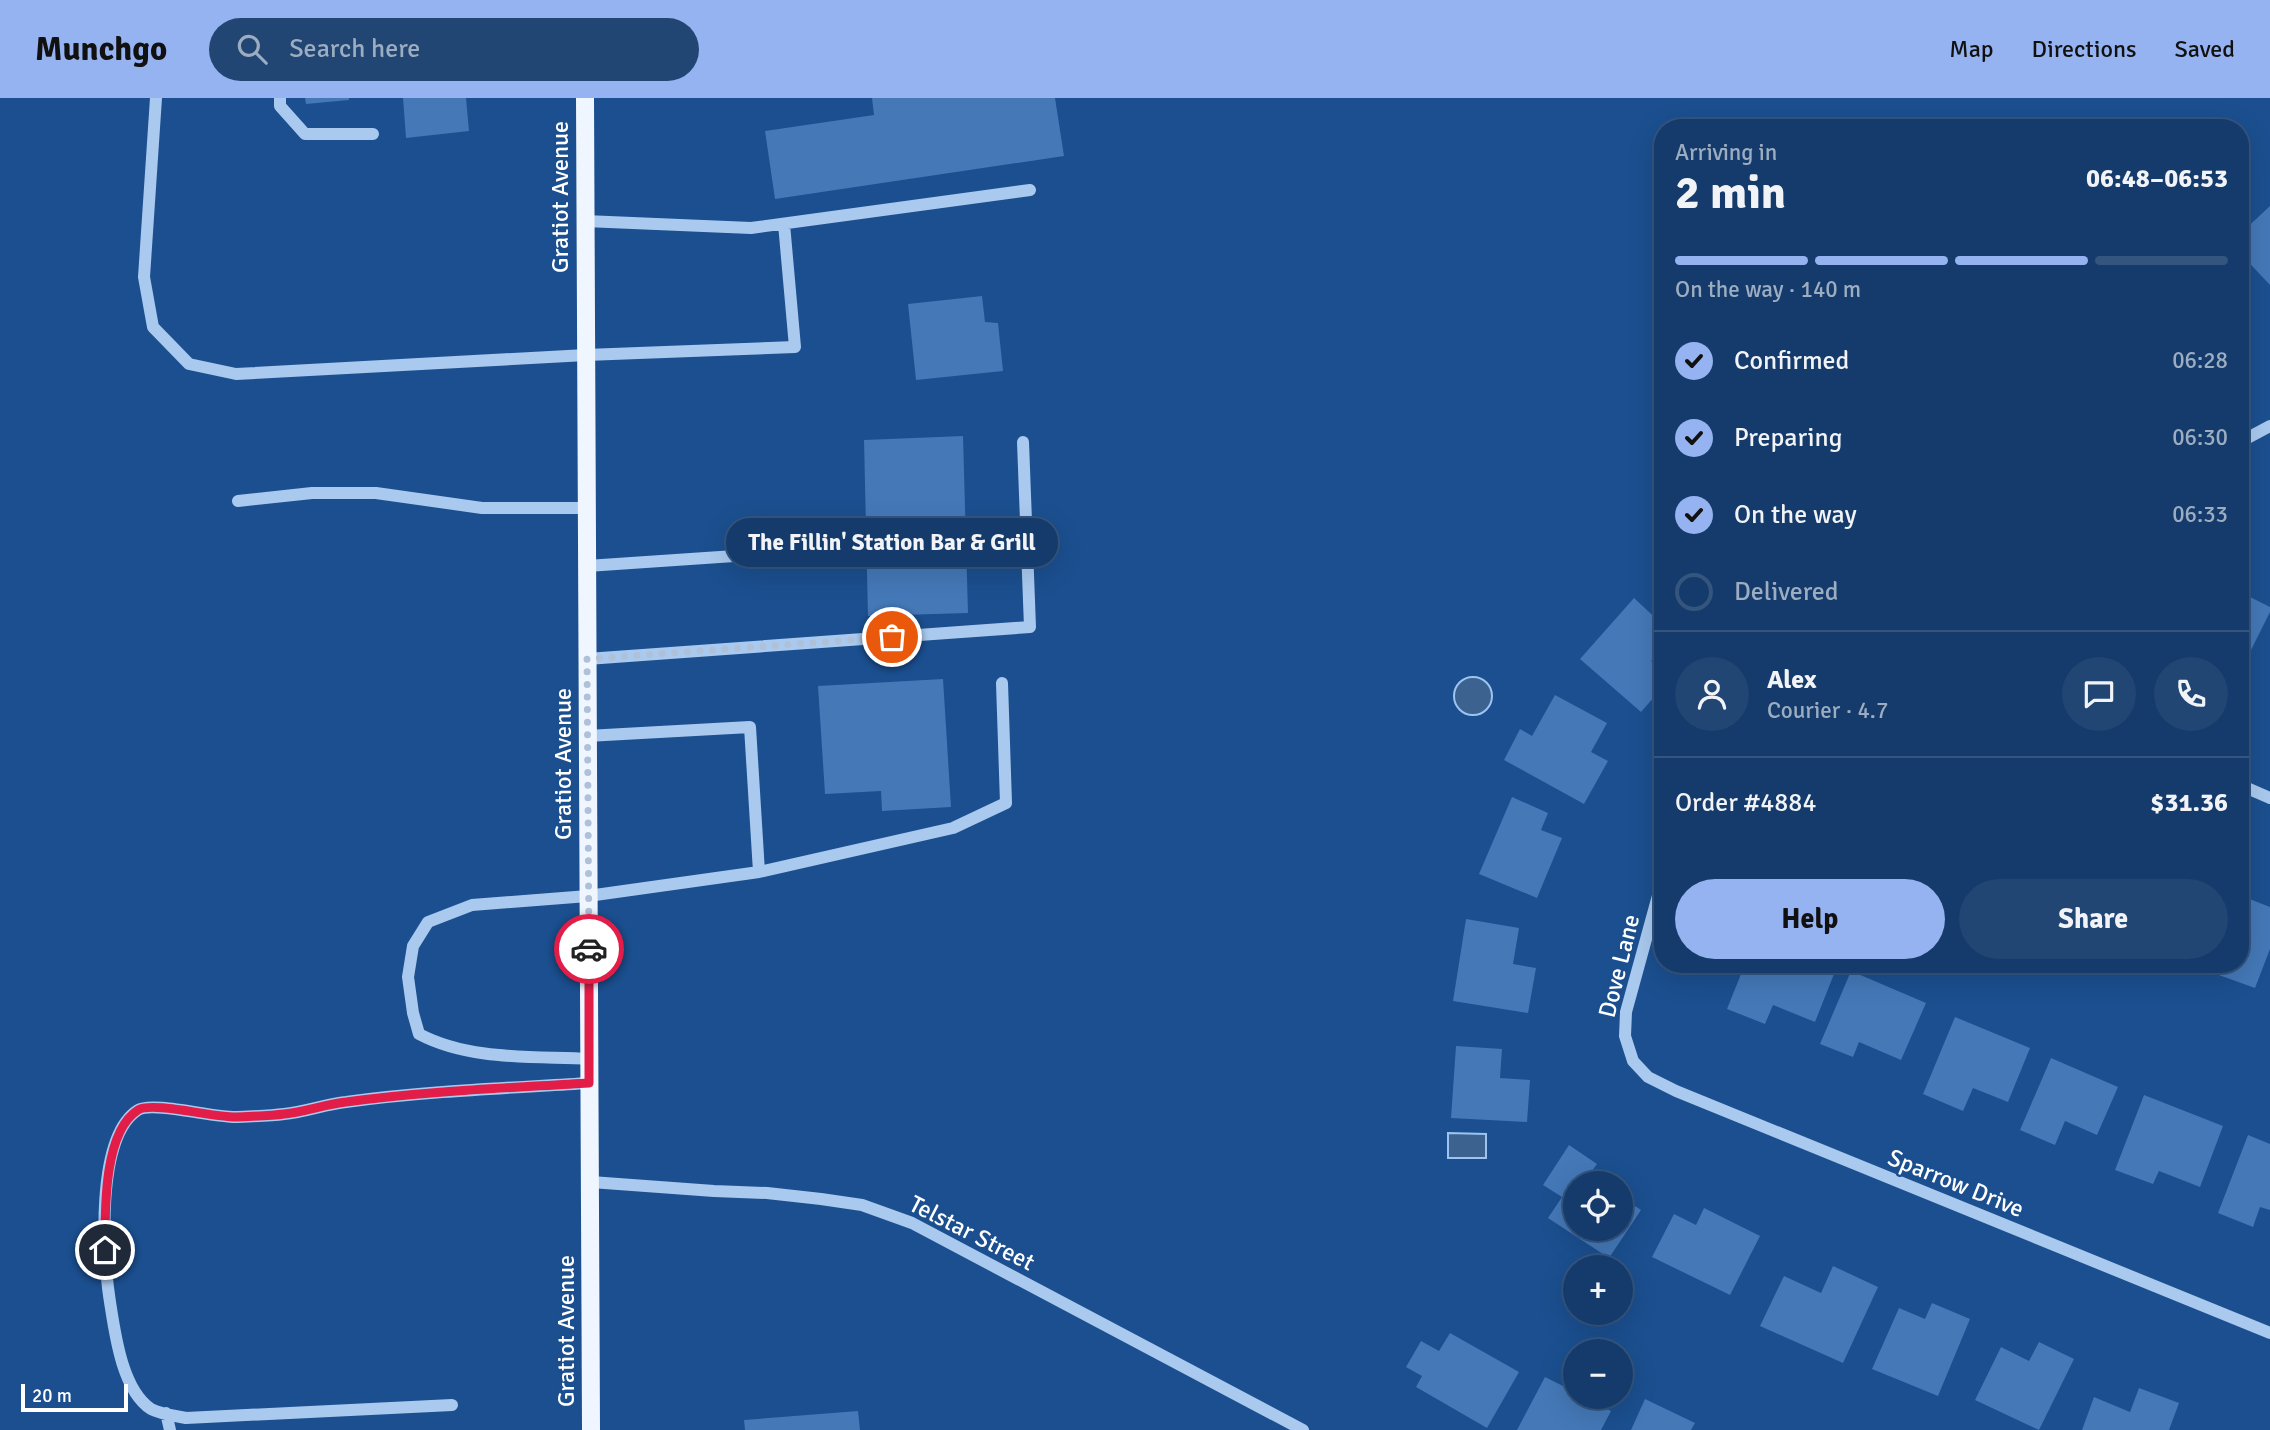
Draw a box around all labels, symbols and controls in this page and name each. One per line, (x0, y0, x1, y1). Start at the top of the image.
search box (209, 18, 699, 81)
text: Munchgo (35, 29, 167, 70)
icon: search (233, 30, 271, 68)
text: Search here (289, 33, 420, 65)
text: Map (1949, 34, 1994, 64)
text: Directions (2032, 34, 2137, 64)
text: Saved (2175, 34, 2235, 64)
street label: Gratiot Avenue (545, 121, 575, 273)
text: Arriving in (1675, 138, 1777, 167)
text: 06:48–06:53 (2086, 163, 2228, 195)
text: 2 min (1675, 165, 1786, 221)
text: On the way · 140 m (1675, 275, 1861, 304)
icon: check (1675, 342, 1713, 380)
text: Confirmed (1734, 345, 1849, 377)
text: 06:28 (2172, 346, 2228, 375)
icon: check (1675, 419, 1713, 457)
text: Preparing (1734, 422, 1842, 454)
text: 06:30 (2172, 423, 2228, 452)
icon: check (1675, 496, 1713, 534)
text: On the way (1734, 499, 1857, 531)
text: 06:33 (2172, 500, 2228, 529)
callout: The Fillin' Station Bar & Grill (726, 518, 1058, 567)
text: The Fillin' Station Bar & Grill (748, 528, 1036, 557)
text: Delivered (1734, 576, 1839, 608)
pin (862, 607, 922, 667)
icon: bag (873, 618, 911, 656)
button: person (1675, 657, 1749, 731)
button: chat (2062, 657, 2136, 731)
button: phone (2154, 657, 2228, 731)
text: Alex (1767, 664, 1817, 696)
street label: Gratiot Avenue (548, 688, 578, 840)
text: Courier · 4.7 (1767, 696, 1888, 725)
text: Order #4884 (1675, 787, 1816, 819)
text: $31.36 (2150, 787, 2228, 819)
button: Help (1675, 879, 1945, 959)
button: Share (1959, 879, 2228, 959)
street label: Dove Lane (1592, 911, 1646, 1021)
courier (554, 914, 624, 984)
icon: car (570, 930, 608, 968)
street label: Sparrow Drive (1884, 1142, 2028, 1224)
map controls (1563, 1171, 1633, 1409)
button: locate (1563, 1171, 1633, 1241)
street label: Telstar Street (904, 1189, 1040, 1277)
pin (75, 1220, 135, 1280)
icon: home (86, 1231, 124, 1269)
street label: Gratiot Avenue (551, 1255, 581, 1407)
button: + (1563, 1255, 1633, 1325)
button: − (1563, 1339, 1633, 1409)
scale bar (21, 1381, 128, 1413)
text: 20 m (32, 1384, 72, 1408)

